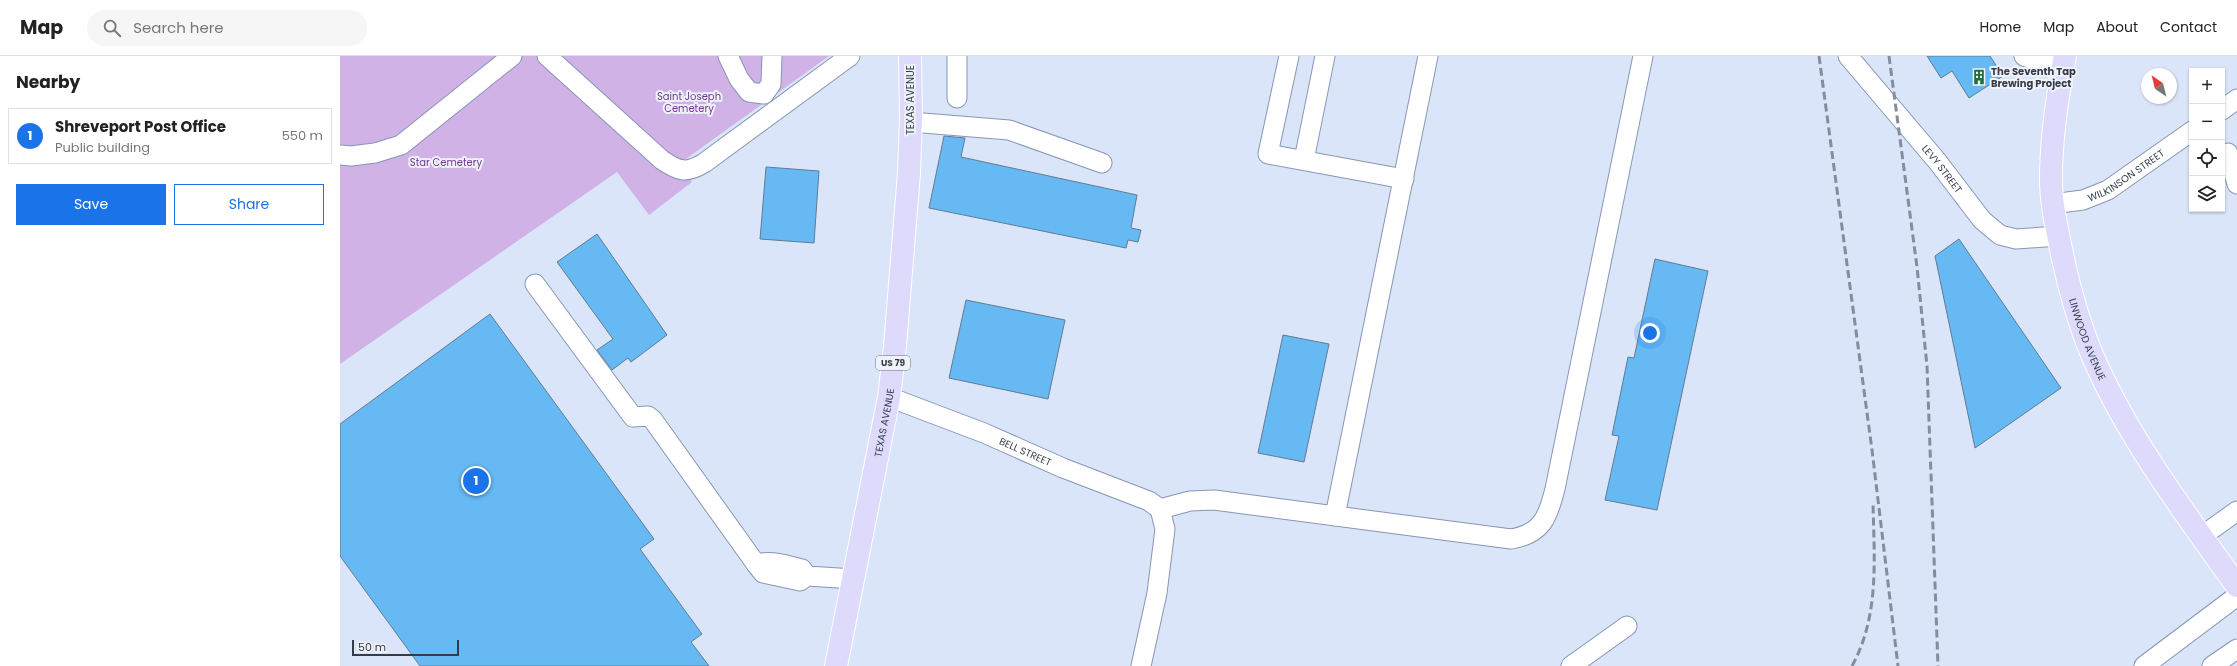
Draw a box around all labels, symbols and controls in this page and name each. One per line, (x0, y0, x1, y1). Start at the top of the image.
search box (87, 10, 367, 46)
text: Map (20, 14, 63, 41)
icon: search (101, 17, 123, 39)
text: Search here (133, 17, 224, 38)
text: Home (1979, 17, 2021, 37)
text: Map (2043, 17, 2074, 37)
text: About (2096, 17, 2138, 37)
text: Contact (2160, 17, 2217, 37)
place label: The Seventh Tap Brewing Project (1991, 64, 2076, 91)
street label: TEXAS AVENUE (903, 65, 918, 135)
building icon: The Seventh Tap Brewing Project (1970, 68, 1988, 86)
north arrow (2141, 68, 2177, 104)
map controls (2189, 68, 2225, 212)
button: + (2189, 68, 2225, 104)
text: Nearby (16, 70, 80, 94)
park label: Saint Joseph Cemetery (657, 89, 721, 116)
button: − (2189, 104, 2225, 140)
text: Shreveport Post Office (55, 116, 226, 137)
text: 1 (28, 126, 32, 145)
text: 550 m (282, 126, 323, 145)
text: Public building (55, 138, 150, 157)
button: locate (2189, 140, 2225, 176)
street label: LEVY STREET (1918, 142, 1966, 197)
street label: WILKINSON STREET (2085, 145, 2168, 205)
park label: Star Cemetery (410, 155, 483, 170)
button: layers (2189, 176, 2225, 212)
button: Save (16, 184, 166, 225)
button: Share (174, 184, 324, 225)
street label: LINWOOD AVENUE (2065, 297, 2110, 383)
your location (1640, 323, 1660, 343)
road number: US 79 (876, 356, 910, 370)
street label: TEXAS AVENUE (870, 388, 898, 458)
street label: BELL STREET (997, 434, 1054, 470)
pin: 1 (463, 466, 489, 496)
scale bar (352, 638, 459, 657)
text: 50 m (358, 639, 386, 655)

